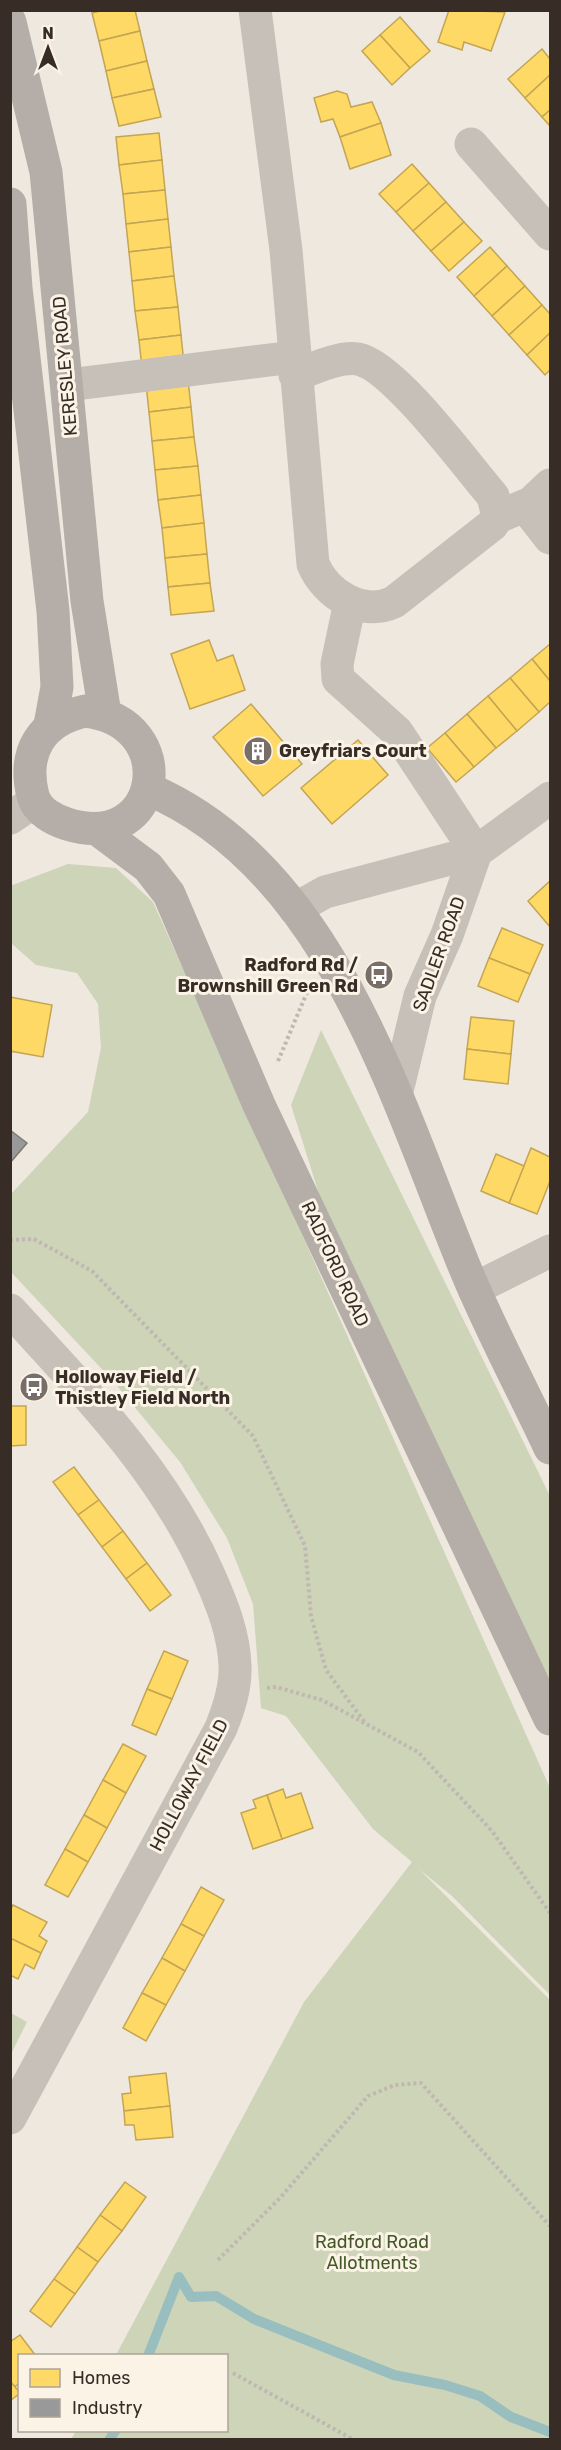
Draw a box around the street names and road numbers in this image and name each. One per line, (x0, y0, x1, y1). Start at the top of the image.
street label: KERESLEY ROAD (48, 295, 82, 437)
street label: SADLER ROAD (408, 893, 470, 1015)
street label: RADFORD ROAD (296, 1198, 374, 1330)
street label: HOLLOWAY FIELD (145, 1715, 233, 1855)

